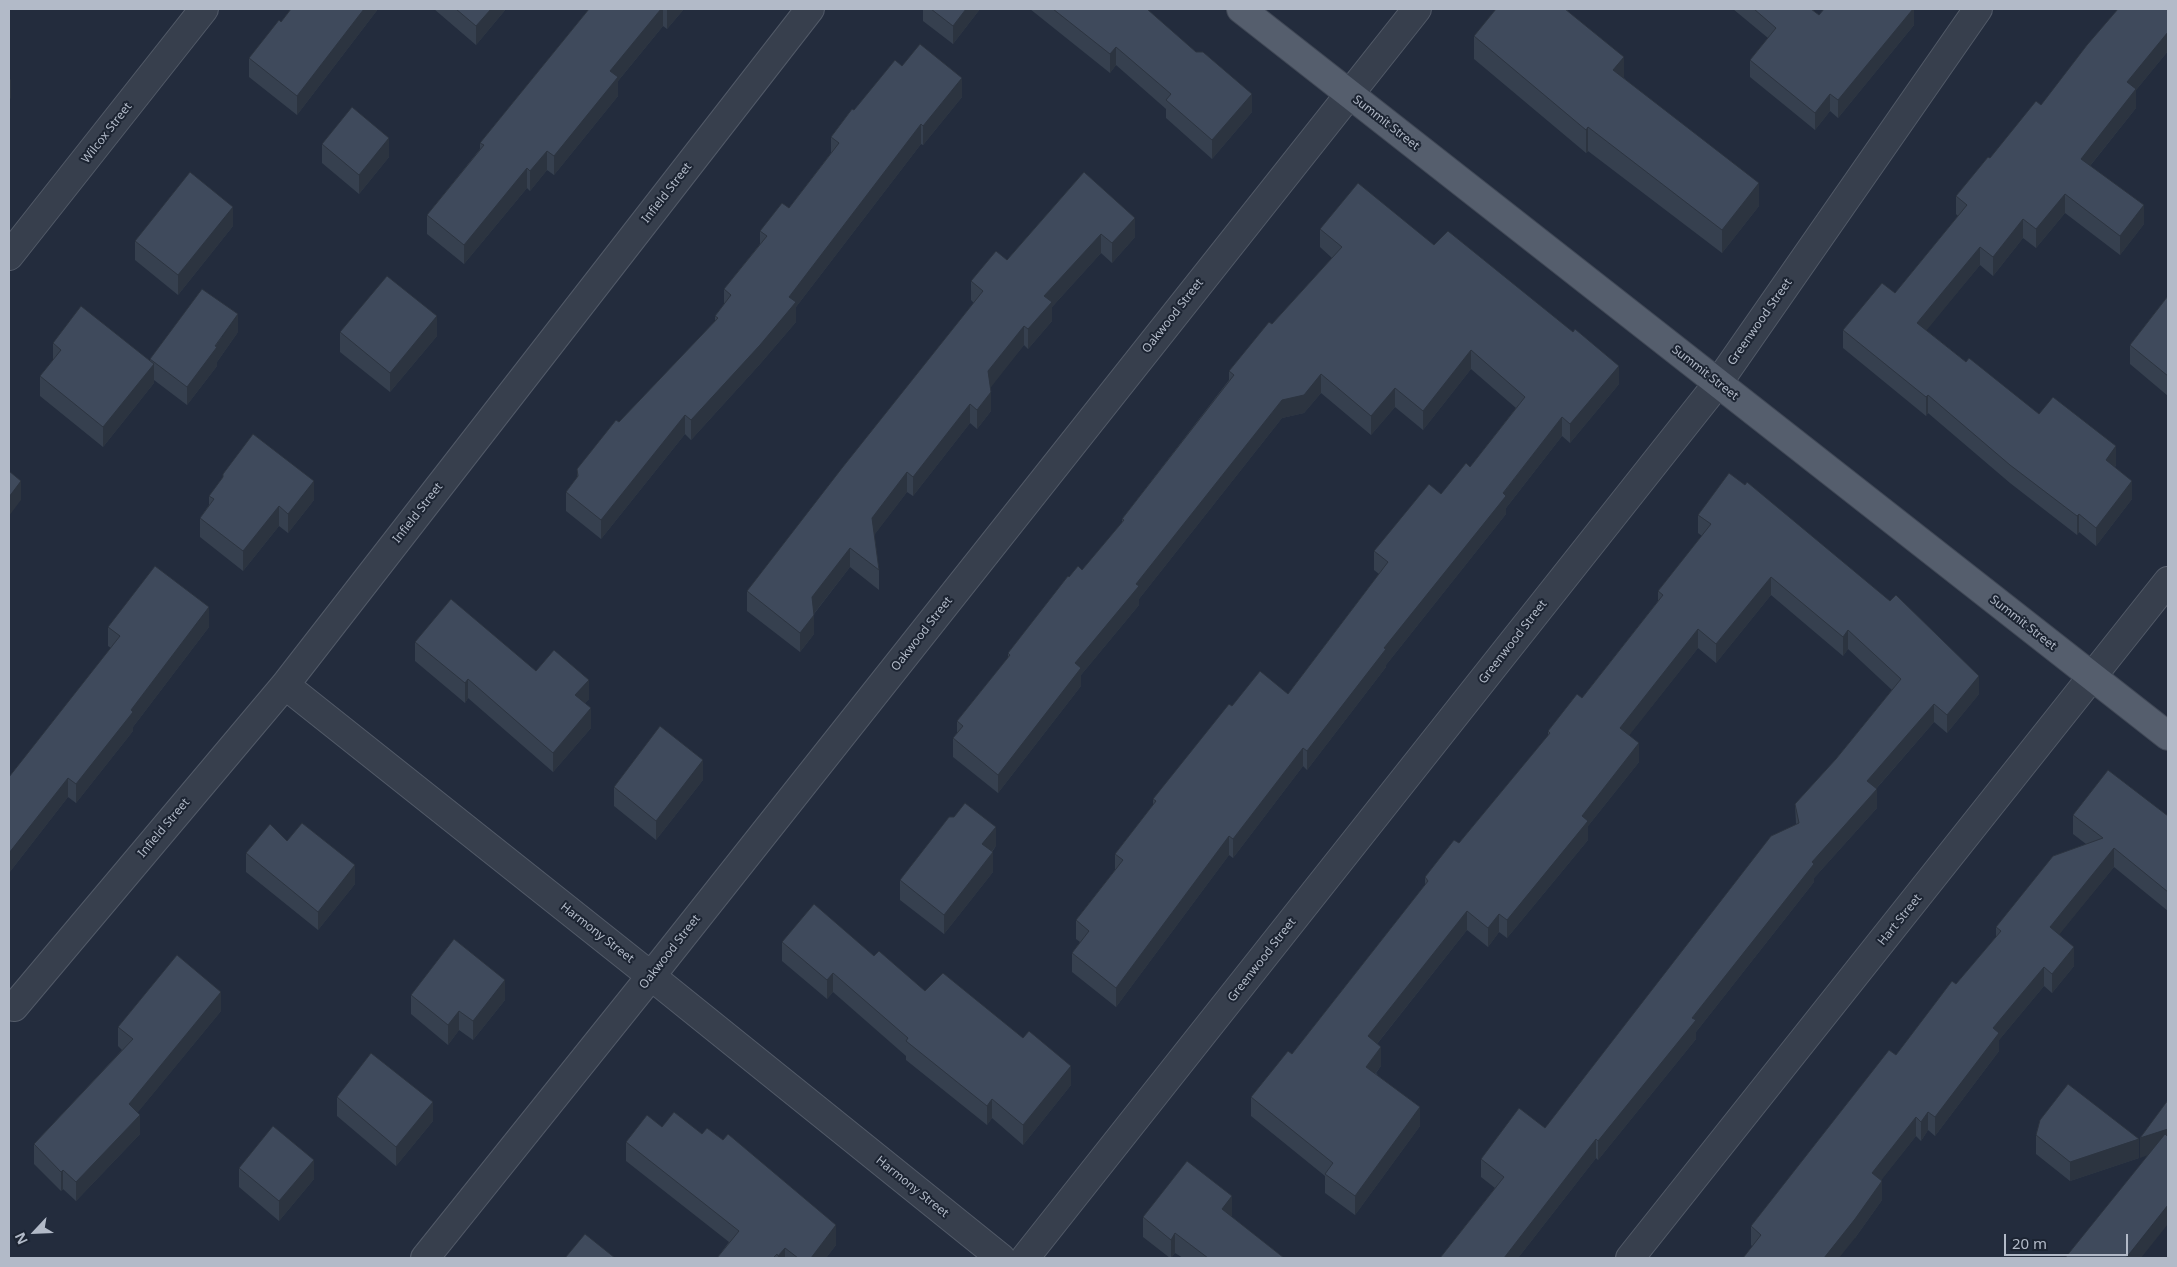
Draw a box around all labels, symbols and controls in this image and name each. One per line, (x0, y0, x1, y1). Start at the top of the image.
street label: Summit Street (1350, 93, 1422, 153)
street label: Wilcox Street (79, 100, 135, 166)
street label: Infield Street (639, 160, 695, 226)
street label: Oakwood Street (1139, 276, 1207, 356)
street label: Greenwood Street (1725, 276, 1795, 368)
street label: Summit Street (1669, 343, 1741, 403)
street label: Infield Street (390, 480, 446, 546)
street label: Summit Street (1987, 593, 2059, 653)
street label: Oakwood Street (888, 594, 956, 674)
street label: Greenwood Street (1476, 597, 1550, 687)
street label: Infield Street (135, 796, 193, 860)
street label: Hart Street (1875, 892, 1925, 948)
street label: Harmony Street (557, 900, 637, 966)
street label: Oakwood Street (636, 912, 704, 992)
street label: Greenwood Street (1225, 915, 1299, 1005)
street label: Harmony Street (873, 1153, 951, 1221)
north arrow (10, 1207, 60, 1257)
scale bar (2007, 1224, 2131, 1256)
text: N (10, 1229, 32, 1248)
text: 20 m (2012, 1233, 2047, 1253)

